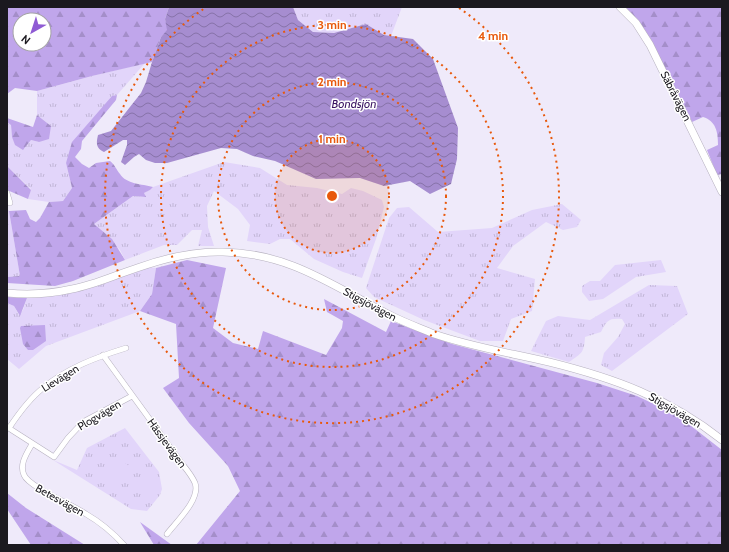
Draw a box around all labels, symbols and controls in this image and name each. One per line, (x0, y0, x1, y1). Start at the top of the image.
north arrow (12, 12, 52, 52)
text: 3 min (317, 17, 347, 32)
text: 4 min (478, 28, 508, 43)
text: N (18, 32, 33, 48)
street label: Säbråvägen (657, 69, 695, 123)
text: 2 min (318, 74, 346, 89)
water label: Bondsjön (332, 96, 376, 111)
text: 1 min (318, 131, 346, 146)
centre of rings (325, 189, 339, 203)
street label: Stigsjövägen (341, 284, 399, 324)
street label: Lievägen (39, 361, 81, 395)
street label: Stigsjövägen (646, 389, 704, 431)
street label: Plogvägen (75, 397, 123, 433)
street label: Hässjevägen (144, 415, 190, 471)
street label: Betesvägen (33, 481, 87, 519)

